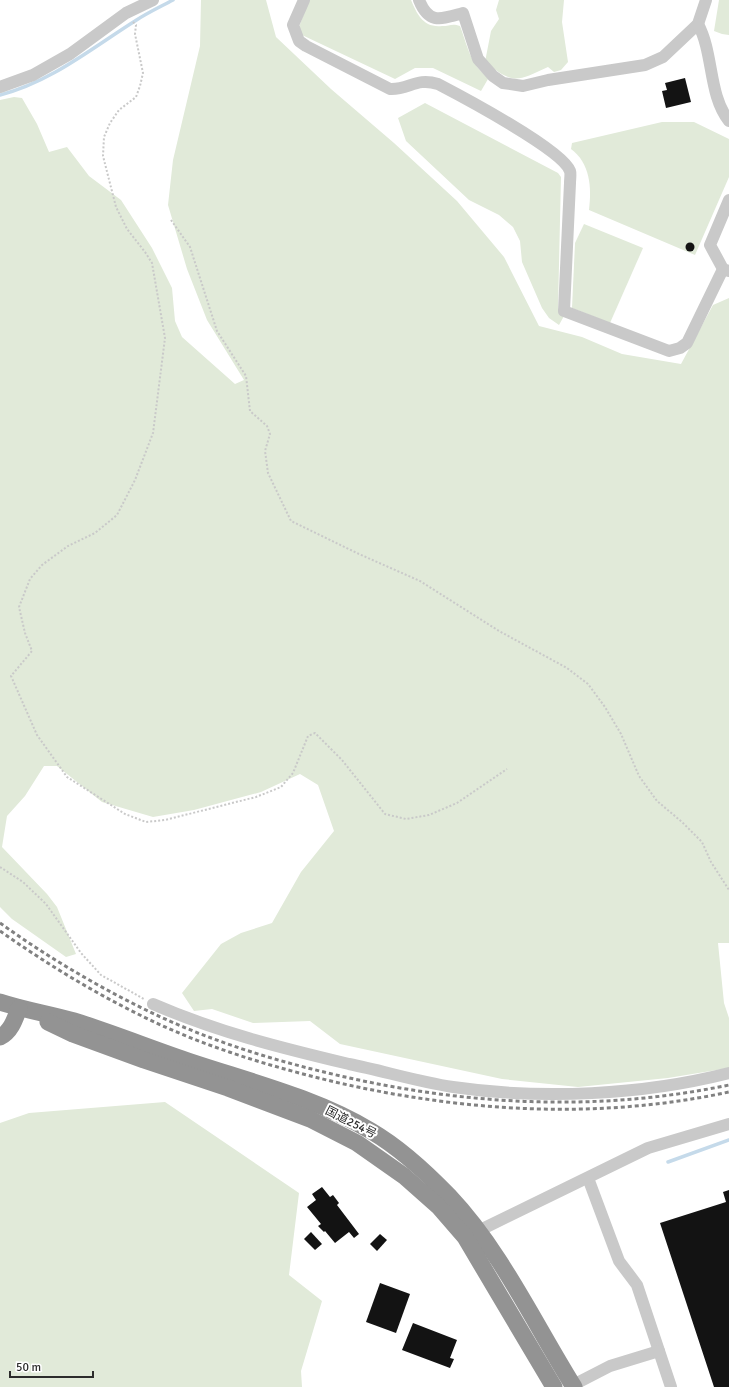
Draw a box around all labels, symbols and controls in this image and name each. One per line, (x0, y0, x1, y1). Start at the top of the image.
street label: 国道254号 (323, 1103, 379, 1142)
scale bar (10, 1353, 93, 1379)
text: 50 m (16, 1360, 41, 1375)

